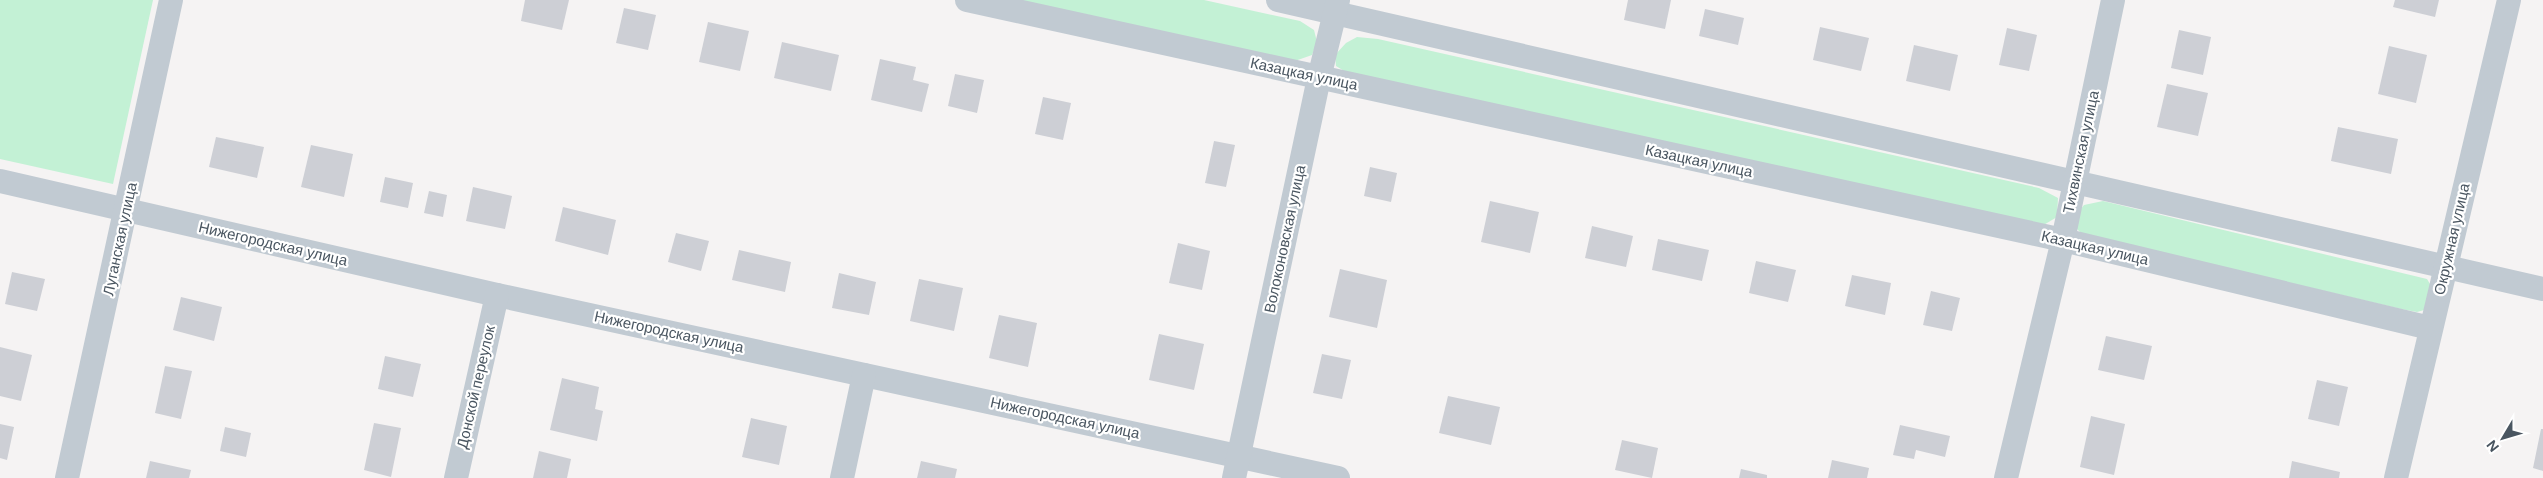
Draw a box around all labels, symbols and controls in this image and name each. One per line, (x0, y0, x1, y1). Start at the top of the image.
street label: Казацкая улица (1248, 53, 1360, 95)
street label: Тихвинская улица (2058, 88, 2104, 215)
street label: Казацкая улица (1643, 140, 1755, 182)
street label: Волоконовская улица (1260, 163, 1311, 315)
street label: Луганская улица (98, 180, 142, 298)
street label: Окружная улица (2429, 181, 2475, 297)
street label: Нижегородская улица (197, 217, 350, 271)
street label: Казацкая улица (2039, 226, 2151, 270)
street label: Нижегородская улица (592, 306, 746, 358)
street label: Донской переулок (452, 323, 500, 451)
street label: Нижегородская улица (988, 392, 1142, 444)
north arrow (2478, 413, 2528, 463)
text: N (2483, 436, 2503, 456)

